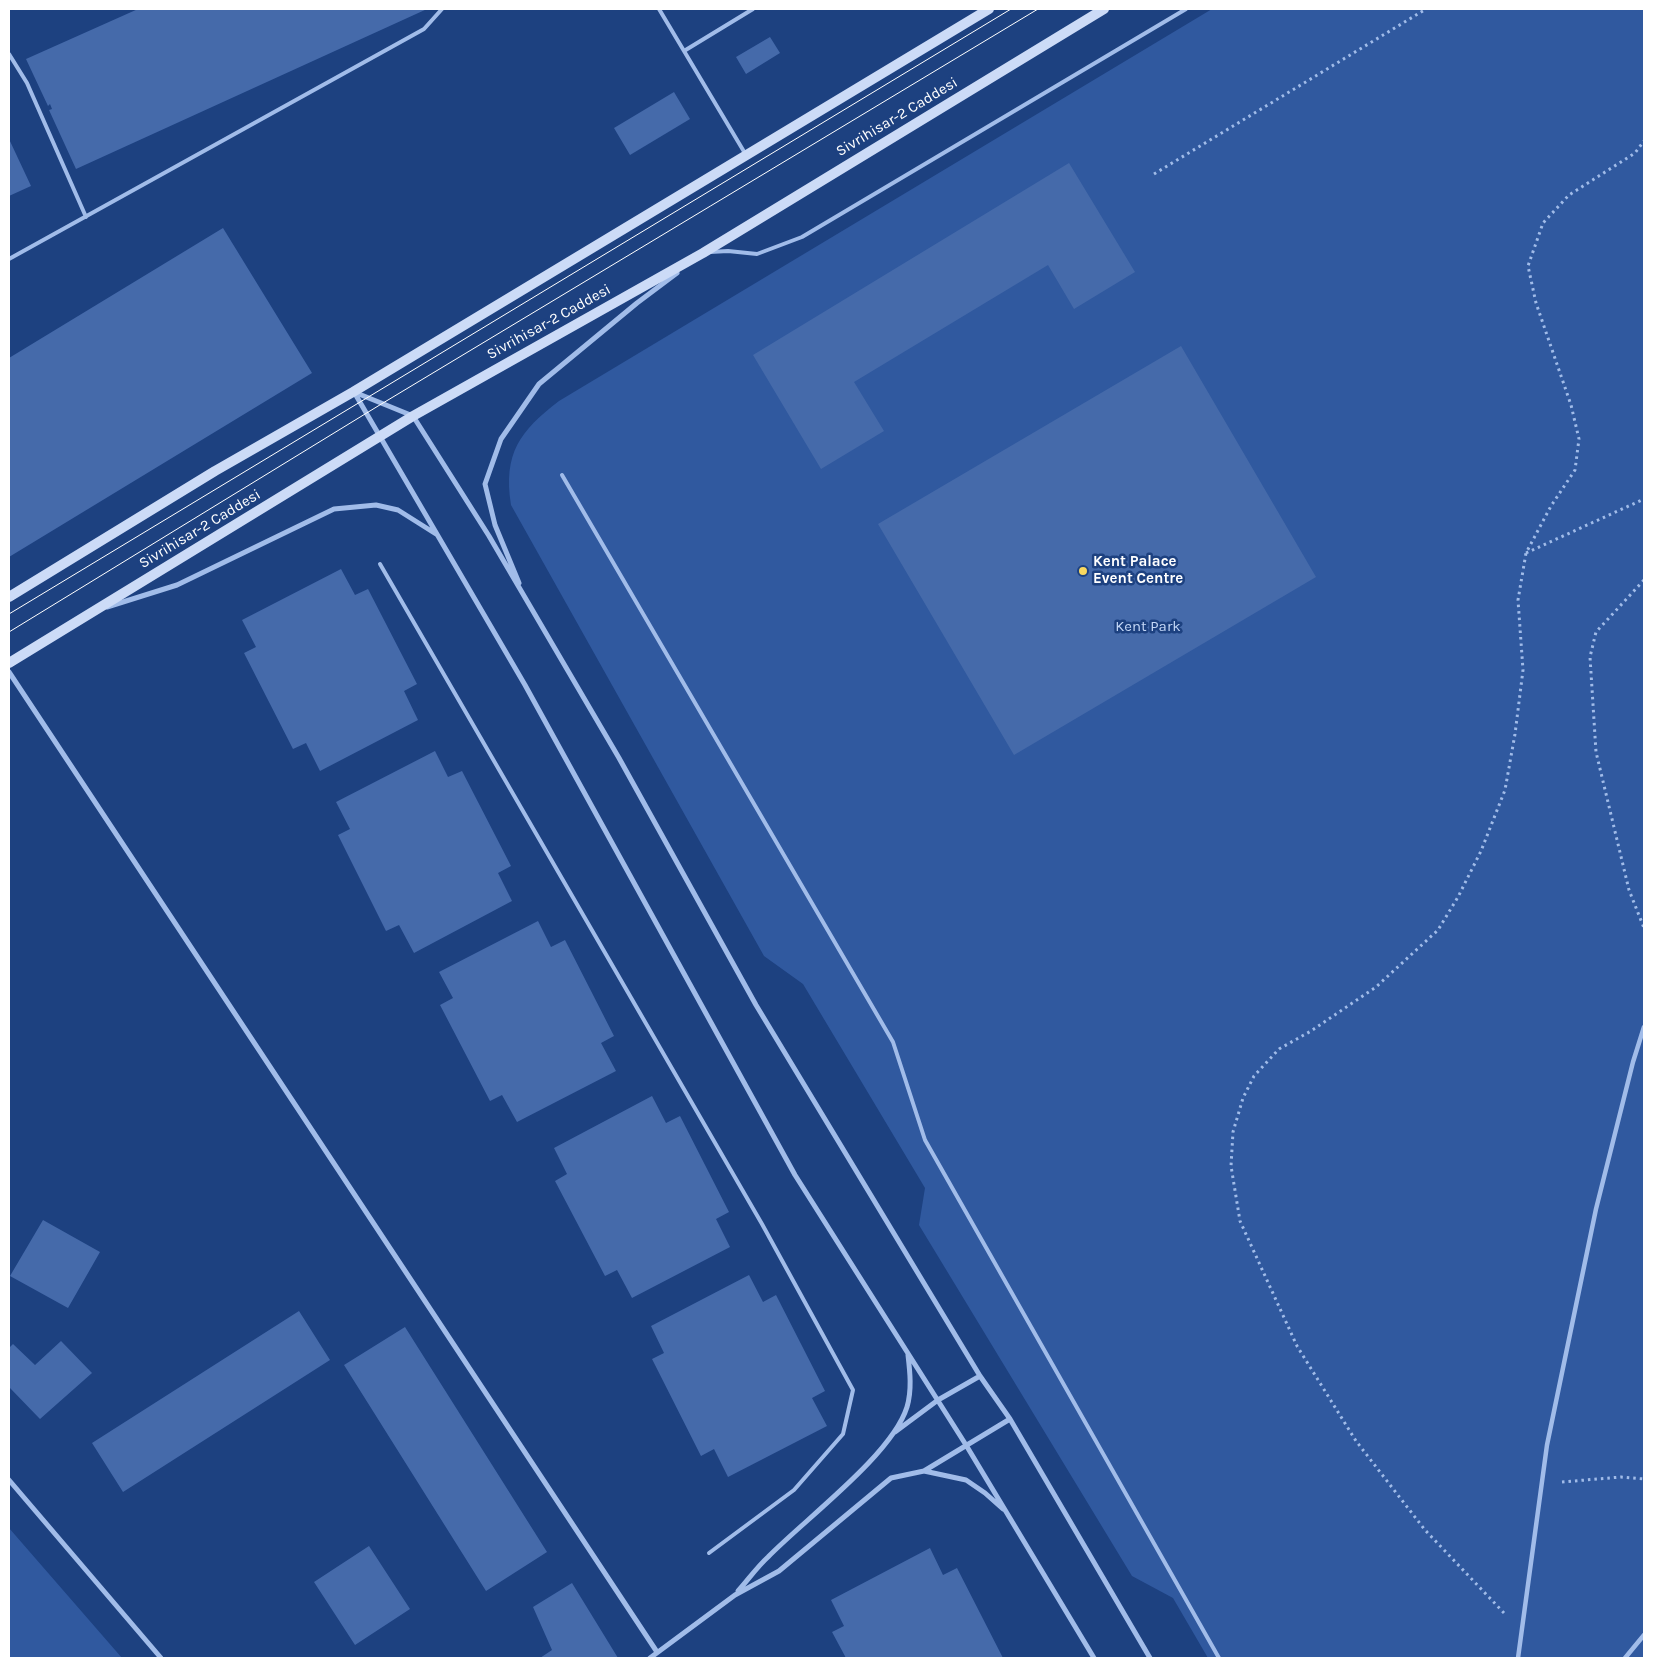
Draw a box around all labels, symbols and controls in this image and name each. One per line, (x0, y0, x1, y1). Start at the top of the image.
street label: Sivrihisar-2 Caddesi (833, 74, 961, 160)
street label: Sivrihisar-2 Caddesi (484, 280, 614, 364)
street label: Sivrihisar-2 Caddesi (136, 486, 264, 572)
place label: Kent Palace Event Centre (1093, 553, 1183, 588)
marker: Kent Palace Event Centre (1077, 565, 1089, 577)
park label: Kent Park (1115, 618, 1181, 636)

